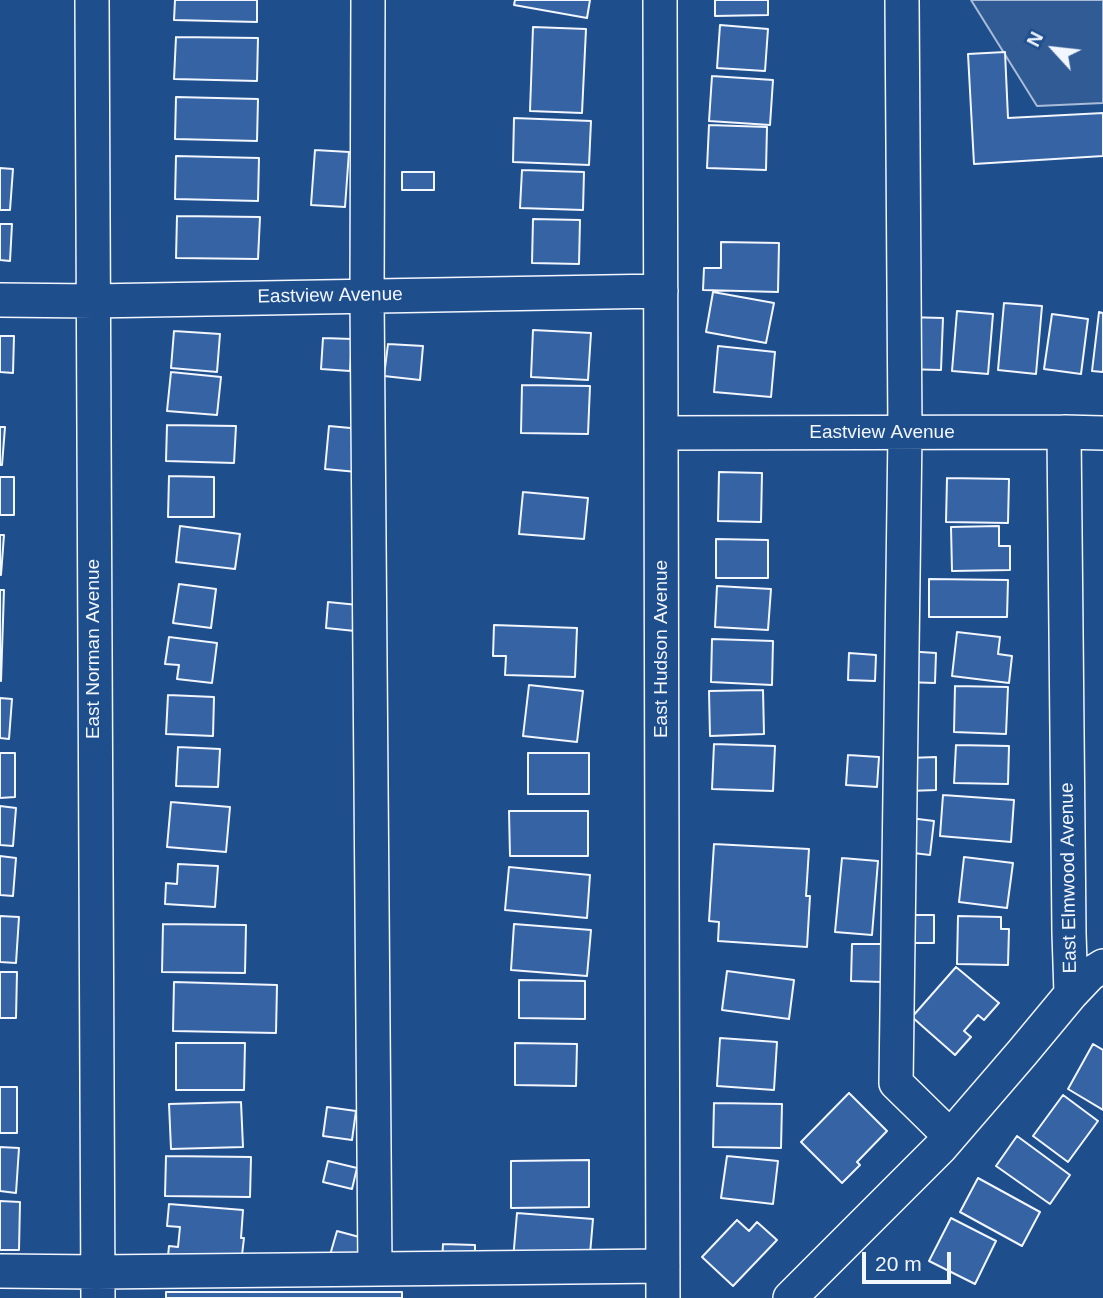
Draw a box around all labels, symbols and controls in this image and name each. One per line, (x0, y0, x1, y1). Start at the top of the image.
north arrow (1019, 14, 1089, 84)
text: N (1022, 28, 1047, 50)
street label: Eastview Avenue (257, 283, 403, 309)
street label: Eastview Avenue (809, 422, 955, 444)
street label: East Norman Avenue (83, 559, 105, 739)
street label: East Hudson Avenue (651, 560, 673, 738)
street label: East Elmwood Avenue (1056, 782, 1082, 974)
scale bar (865, 1238, 954, 1282)
text: 20 m (875, 1252, 922, 1275)

